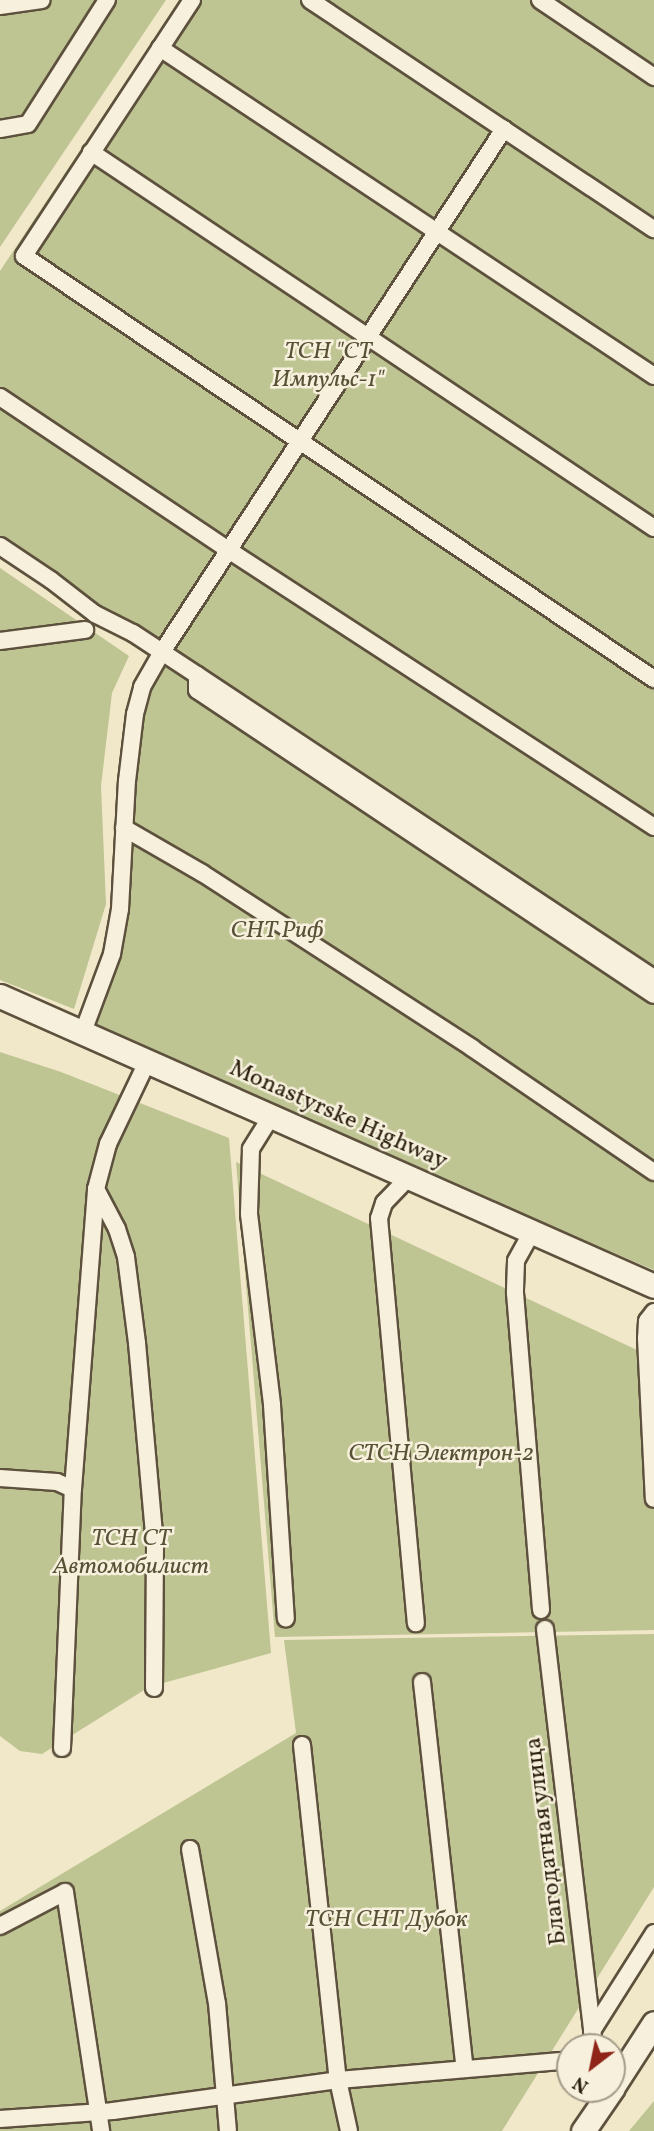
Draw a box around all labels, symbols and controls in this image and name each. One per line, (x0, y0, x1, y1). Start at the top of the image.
park label: ТСН "СТ Импульс-1" (272, 339, 384, 395)
park label: СНТ Риф (231, 918, 323, 946)
street label: Monastyrske Highway (225, 1055, 451, 1177)
park label: СТСН Электрон-2 (348, 1441, 534, 1469)
park label: ТСН СТ Автомобилист (53, 1526, 209, 1582)
street label: Благодатная улица (520, 1735, 574, 1947)
park label: ТСН СНТ Дубок (305, 1907, 467, 1935)
north arrow (556, 2033, 626, 2103)
text: N (568, 2069, 594, 2099)

